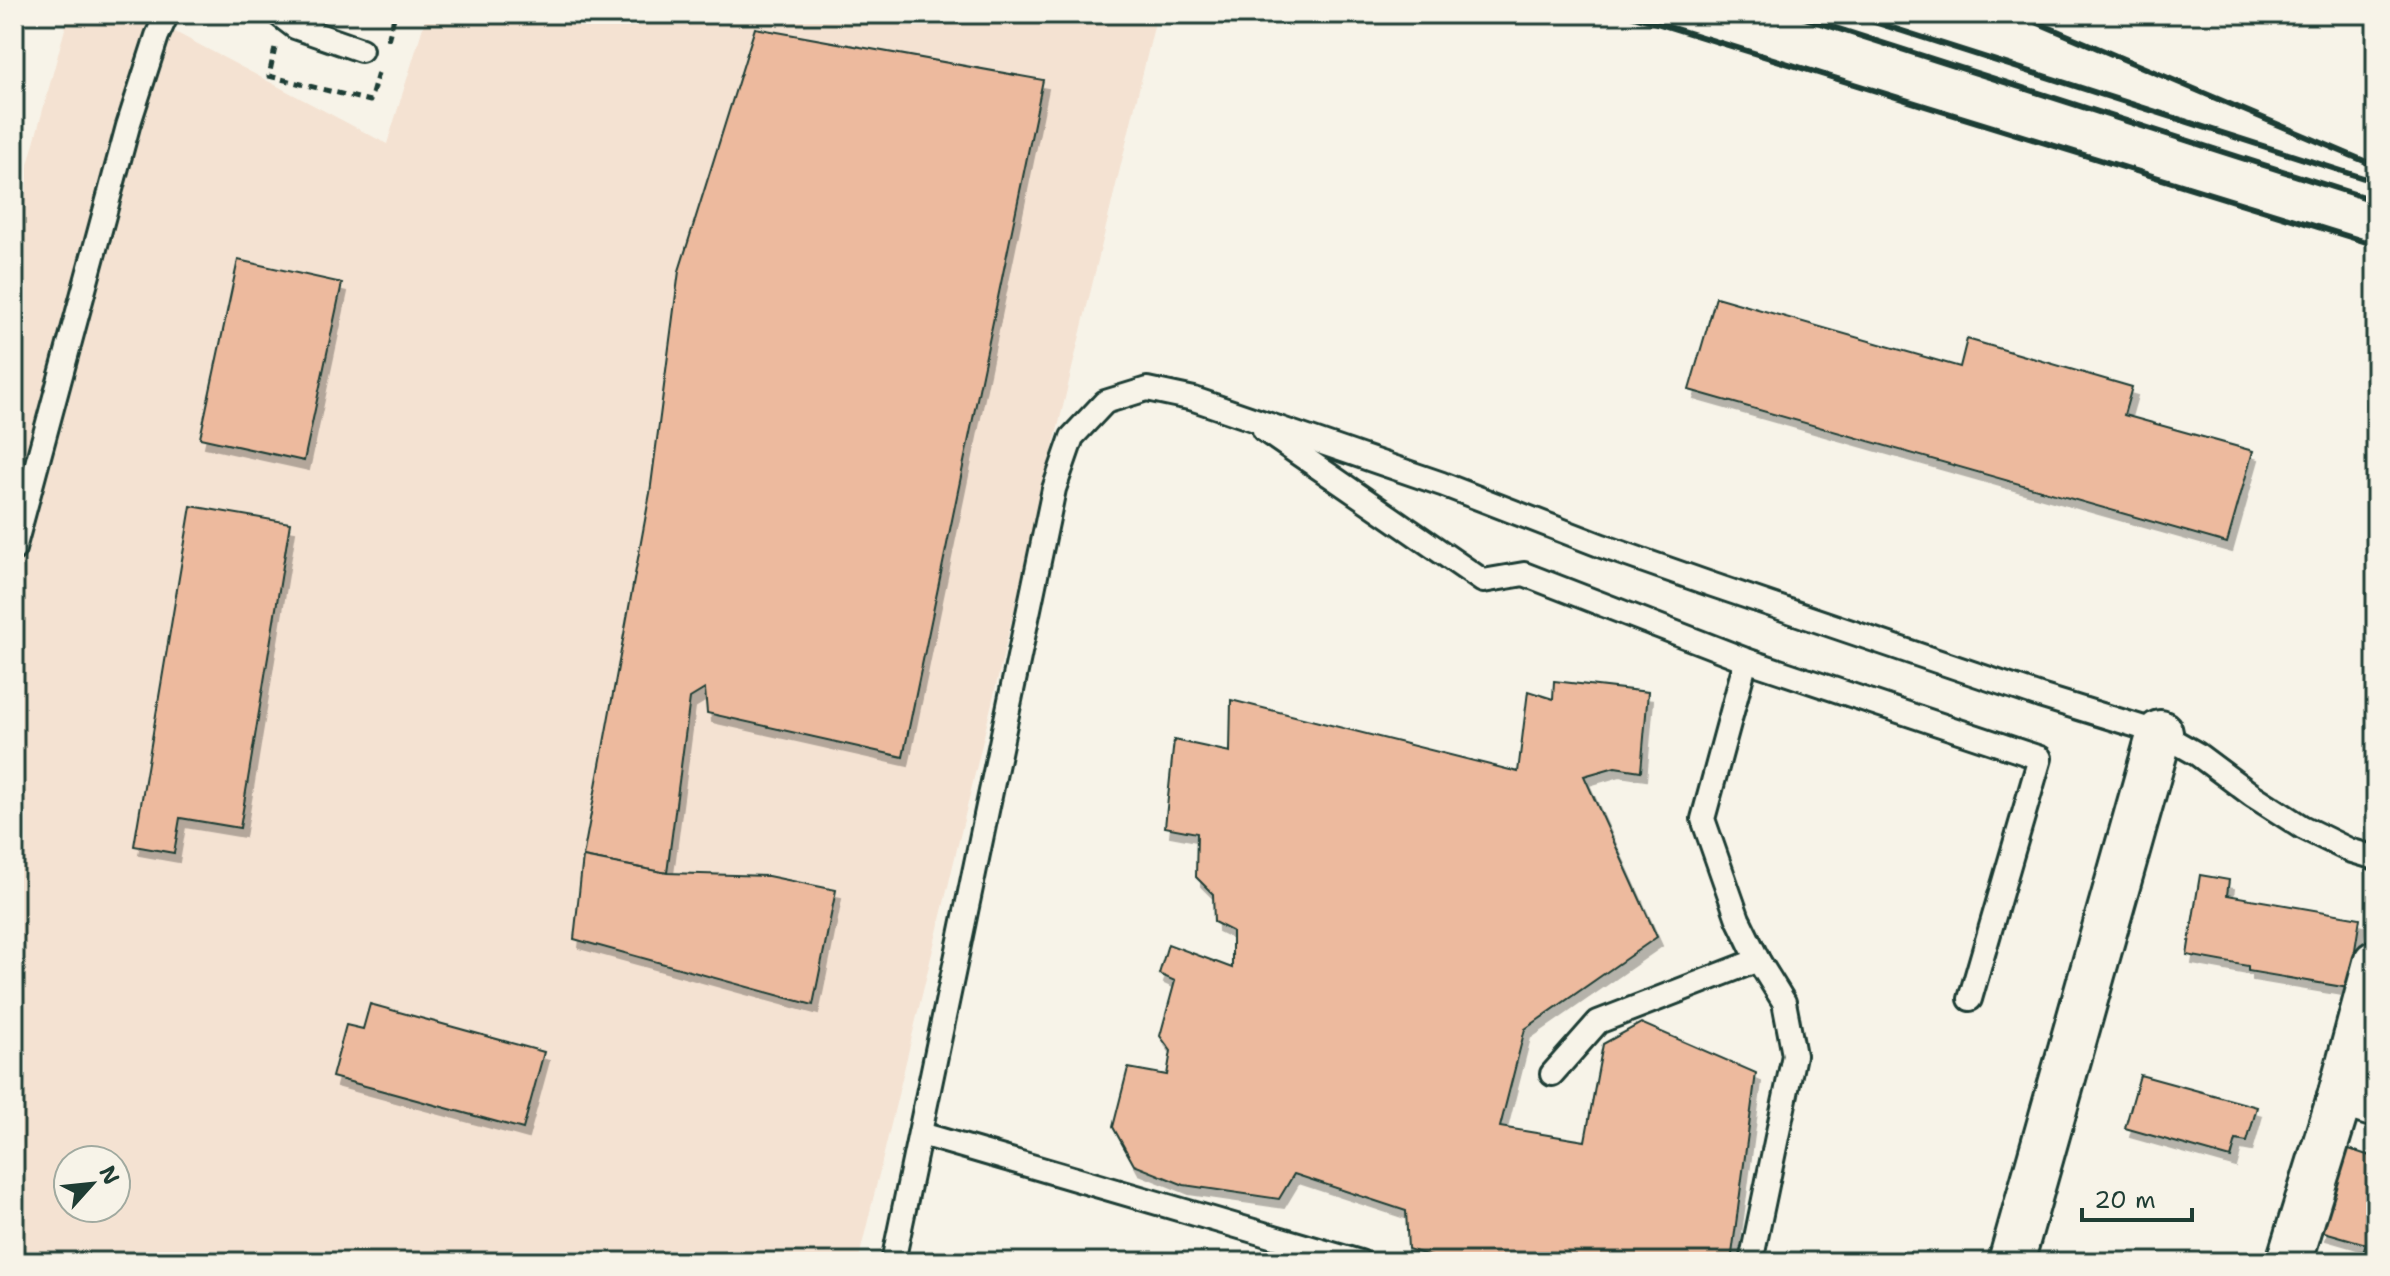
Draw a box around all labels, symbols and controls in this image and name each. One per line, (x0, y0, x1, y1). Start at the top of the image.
north arrow (52, 1144, 132, 1224)
text: N (92, 1161, 126, 1189)
scale bar (2082, 1172, 2192, 1222)
text: 20 m (2094, 1184, 2156, 1216)

